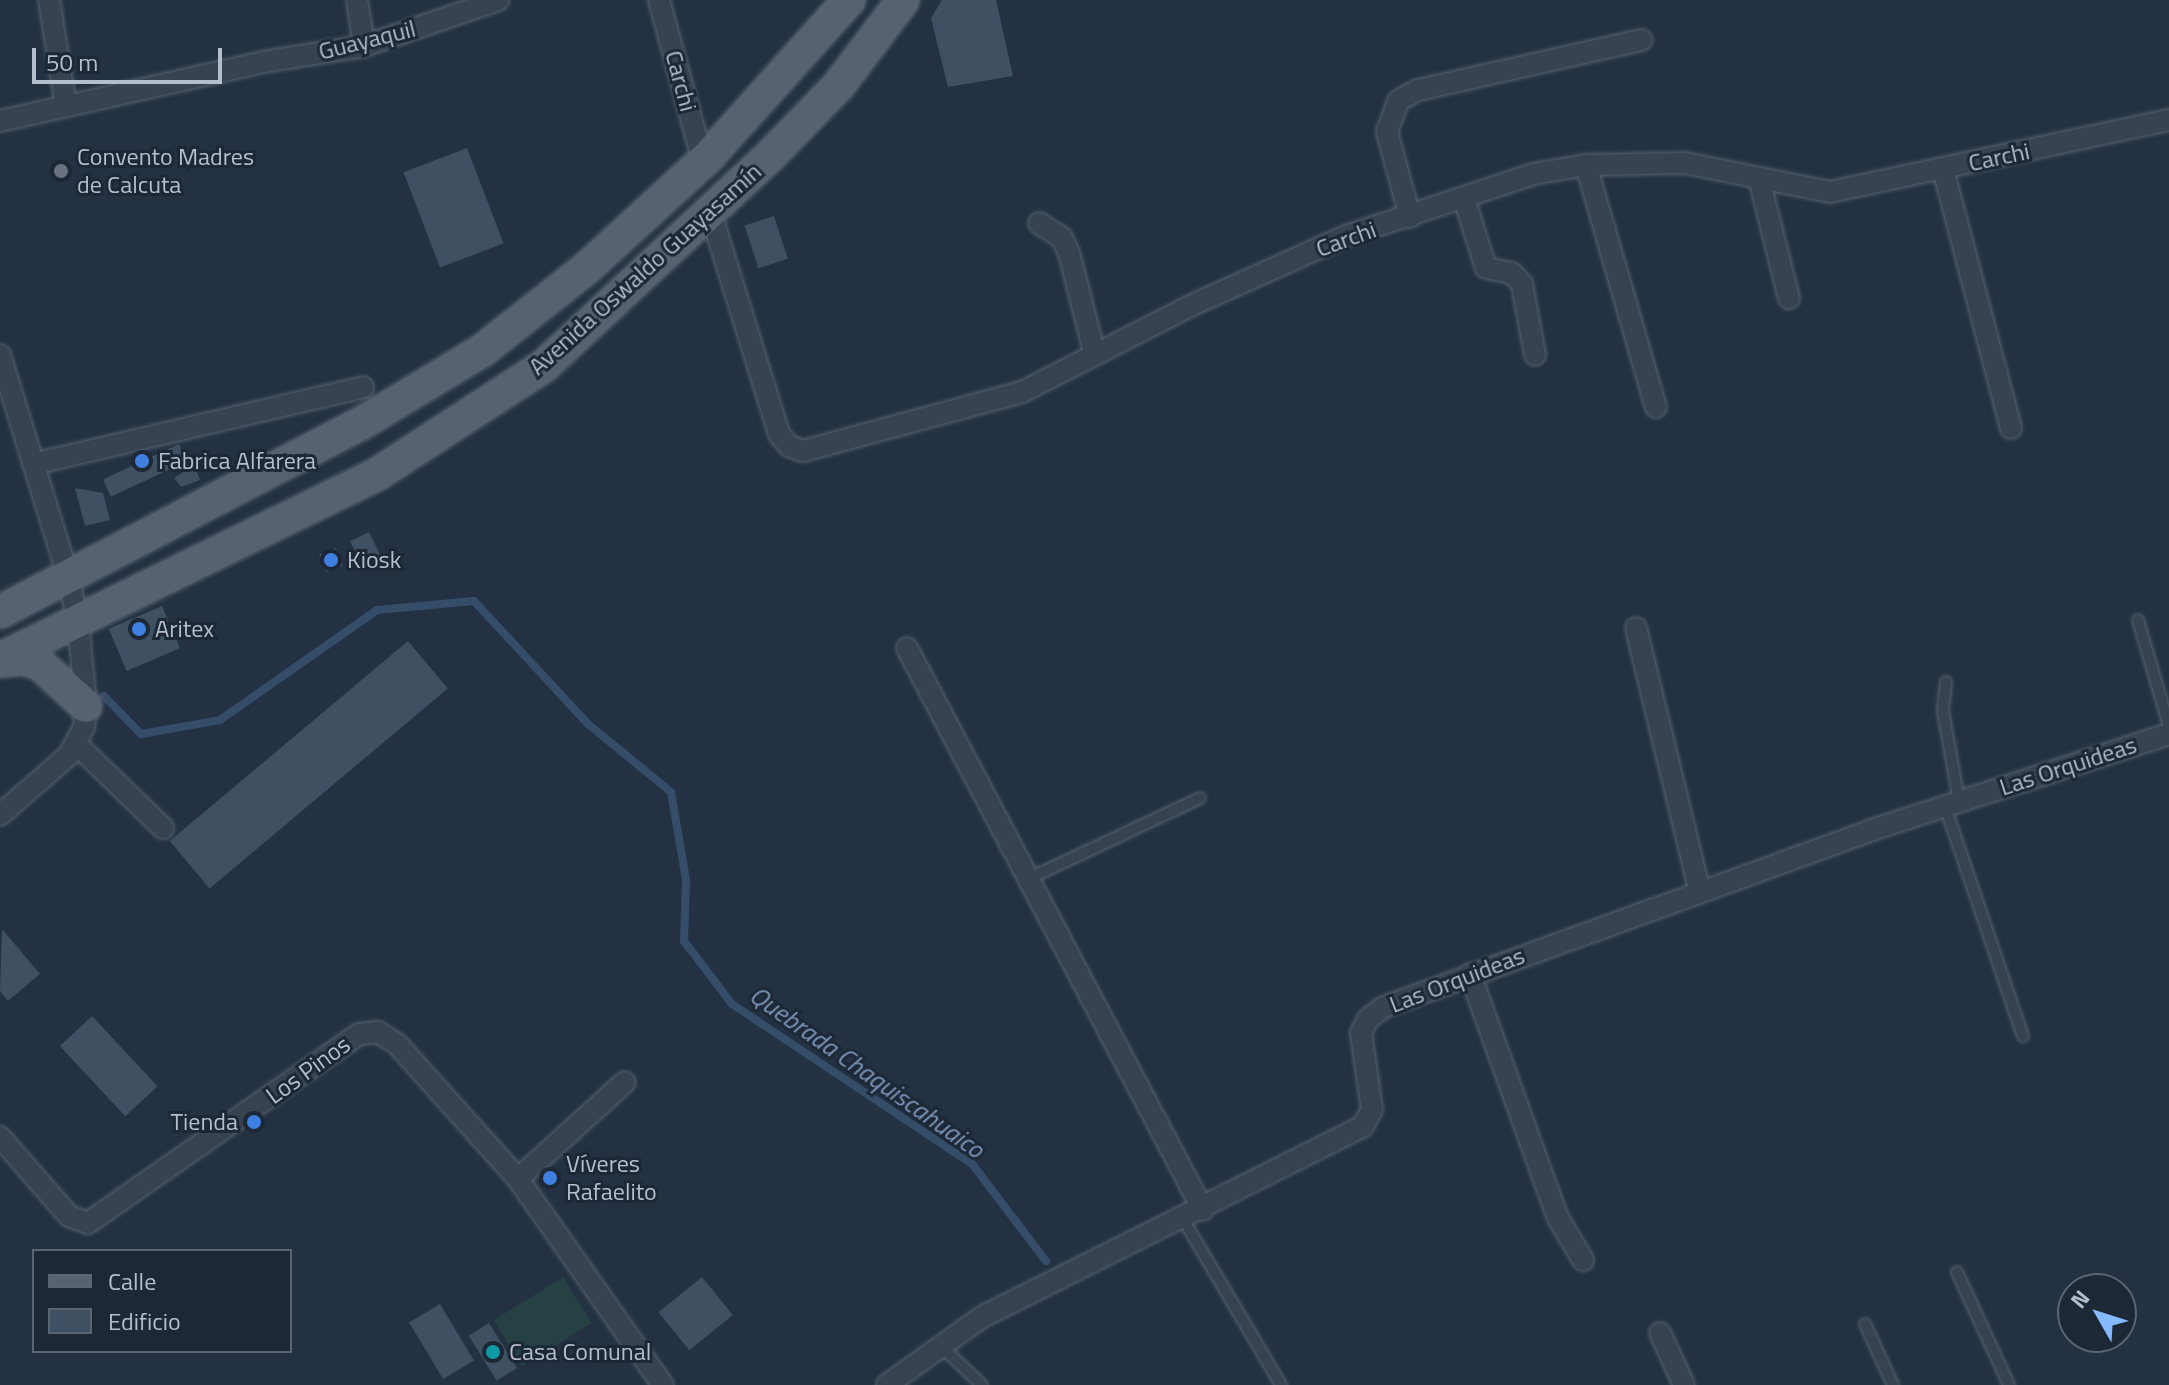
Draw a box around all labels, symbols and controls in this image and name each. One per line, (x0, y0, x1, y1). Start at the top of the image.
street label: Guayaquil (315, 14, 419, 66)
scale bar (36, 32, 226, 82)
text: 50 m (46, 44, 98, 80)
street label: Carchi (659, 47, 703, 115)
street label: Carchi (1966, 136, 2032, 178)
place label: Convento Madres de Calcuta (77, 143, 254, 199)
street label: Avenida Oswaldo Guayasamín (523, 157, 767, 381)
marker: Convento Madres de Calcuta (52, 162, 70, 180)
street label: Carchi (1312, 215, 1380, 263)
place label: Fabrica Alfarera (158, 447, 316, 475)
marker: Fabrica Alfarera (133, 452, 151, 470)
place label: Kiosk (347, 546, 401, 574)
marker: Kiosk (322, 551, 340, 569)
place label: Aritex (155, 615, 214, 643)
marker: Aritex (130, 620, 148, 638)
street label: Las Orquideas (1996, 730, 2140, 802)
street label: Las Orquideas (1385, 941, 1529, 1019)
water label: Quebrada Chaquiscahuaico (744, 979, 990, 1165)
street label: Los Pinos (260, 1030, 356, 1110)
place label: Tienda (170, 1108, 238, 1136)
marker: Tienda (245, 1113, 263, 1131)
place label: Víveres Rafaelito (566, 1150, 657, 1206)
marker: Víveres Rafaelito (541, 1169, 559, 1187)
legend (32, 1249, 292, 1353)
text: Calle (108, 1263, 156, 1299)
north arrow (2057, 1273, 2137, 1353)
text: N (2062, 1283, 2098, 1316)
text: Edificio (108, 1303, 181, 1339)
place label: Casa Comunal (509, 1338, 651, 1366)
marker: Casa Comunal (484, 1343, 502, 1361)

